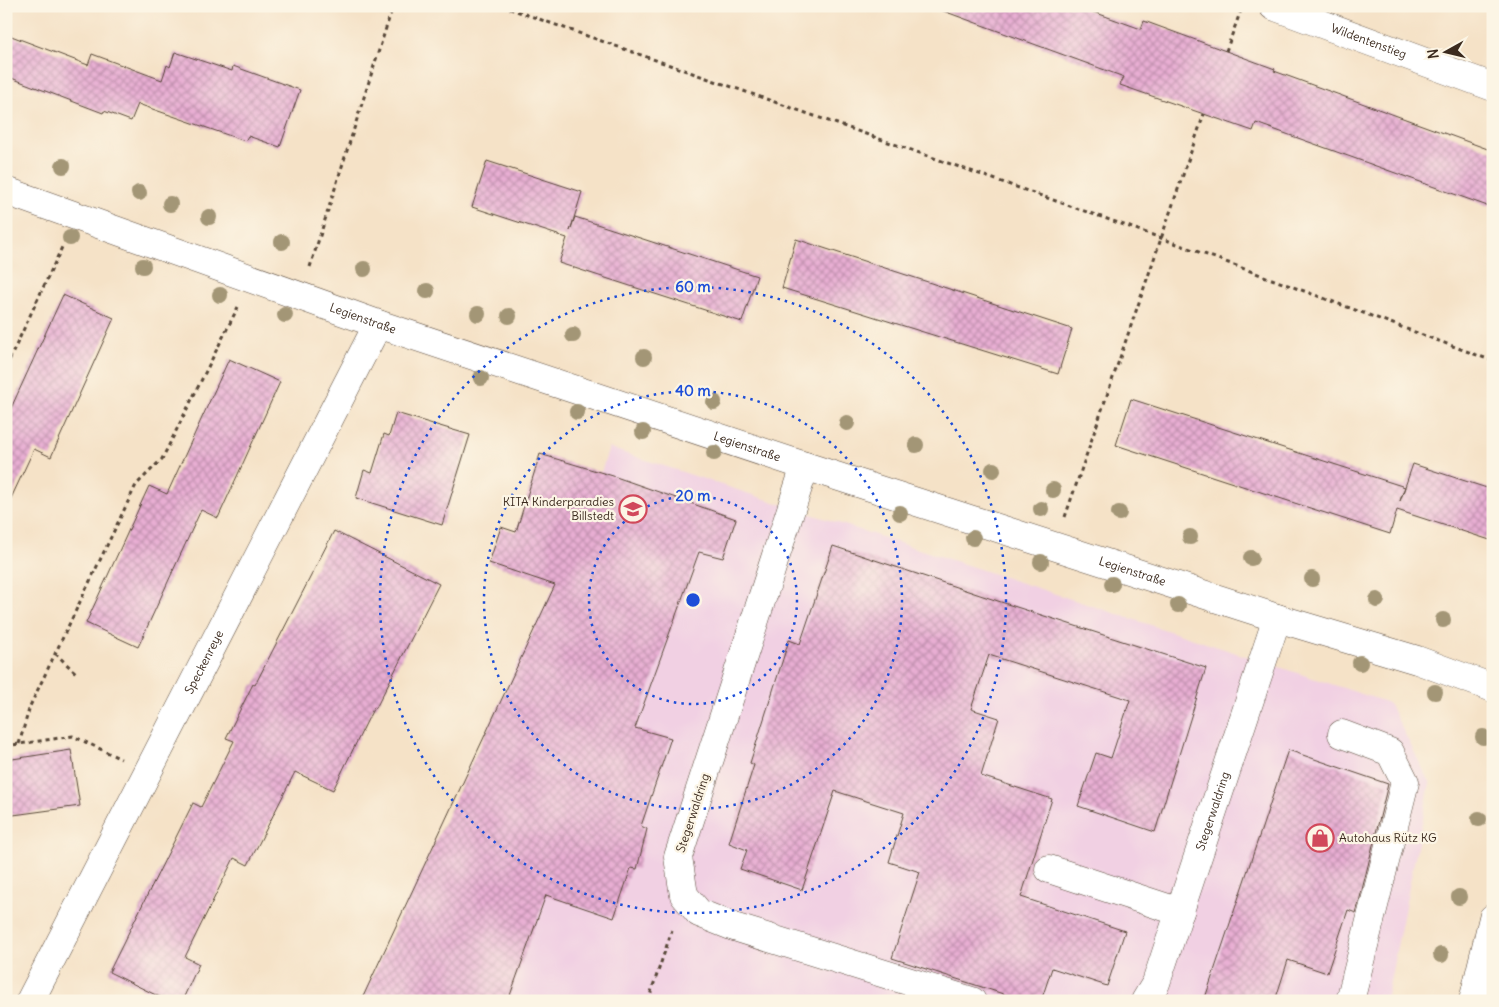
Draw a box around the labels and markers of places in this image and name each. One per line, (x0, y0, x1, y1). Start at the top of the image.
place label: KITA Kinderparadies Billstedt (503, 494, 614, 523)
school or university icon: KITA Kinderparadies Billstedt (618, 494, 648, 524)
centre of rings (684, 591, 702, 609)
shop icon: Autohaus Rütz KG (1305, 823, 1335, 853)
place label: Autohaus Rütz KG (1339, 830, 1437, 845)

